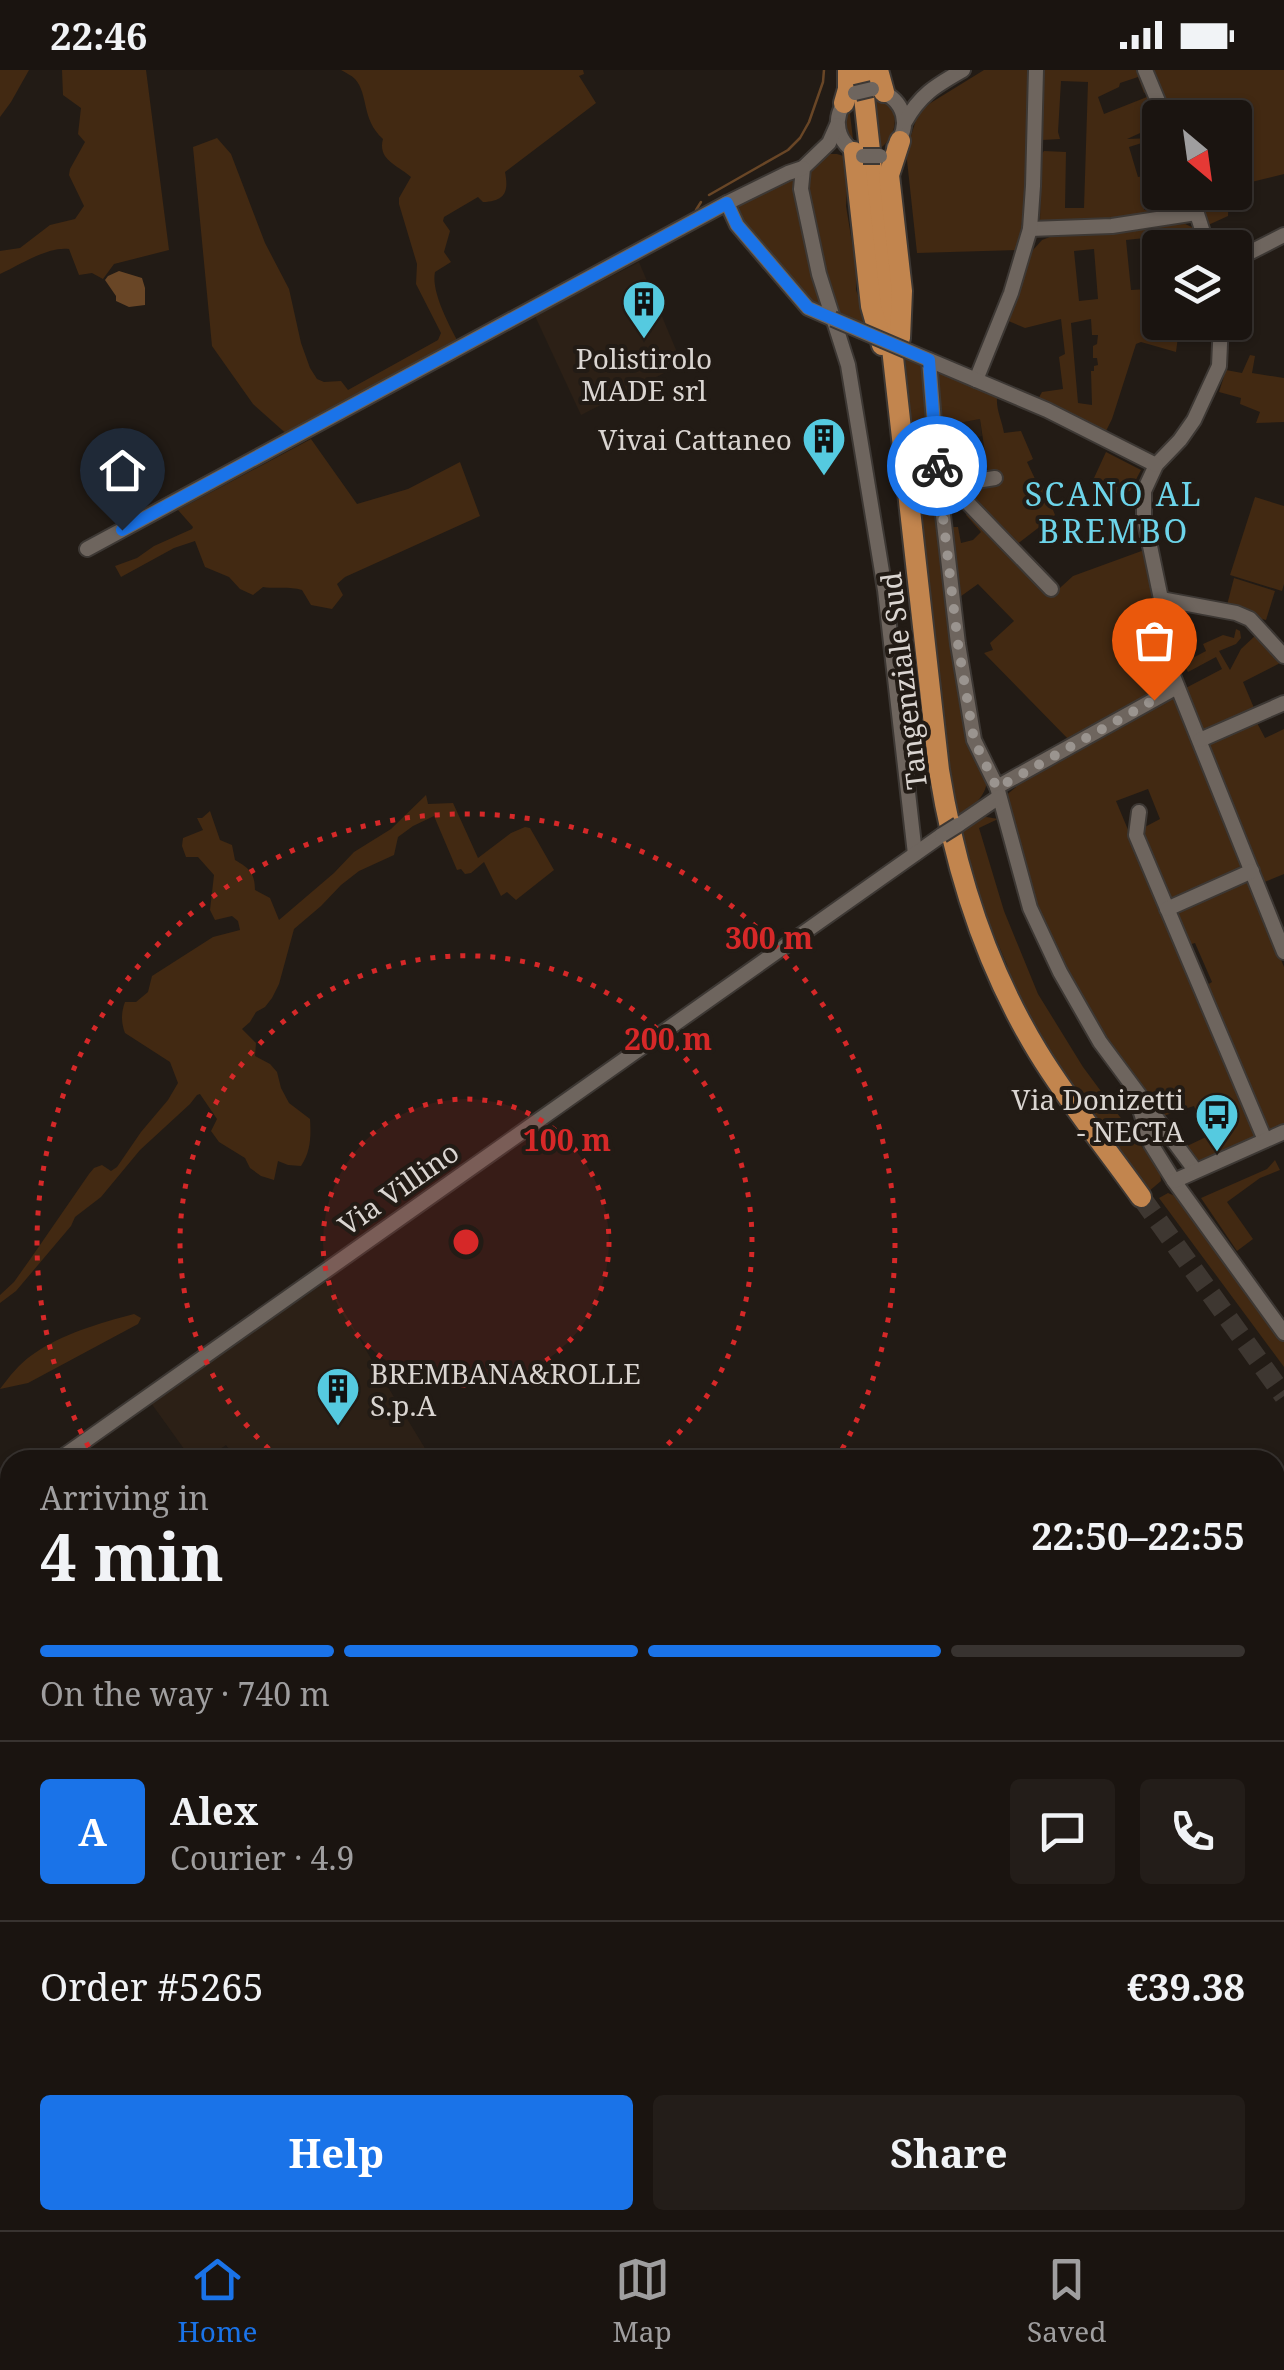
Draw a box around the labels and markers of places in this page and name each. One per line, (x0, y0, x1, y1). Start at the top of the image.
building icon: Polistirolo MADE srl (621, 279, 667, 340)
place label: Polistirolo MADE srl (576, 339, 712, 409)
building icon: Vivai Cattaneo (801, 416, 847, 477)
place label: Vivai Cattaneo (598, 420, 792, 458)
pin (80, 428, 165, 531)
pin (1112, 598, 1197, 701)
place label: Via Donizetti - NECTA (1012, 1080, 1184, 1150)
bus stop icon: Via Donizetti - NECTA (1194, 1092, 1240, 1153)
centre of rings (448, 1224, 484, 1260)
place label: BREMBANA&ROLLE S.p.A (370, 1354, 641, 1424)
building icon: BREMBANA&ROLLE S.p.A (315, 1366, 361, 1427)

